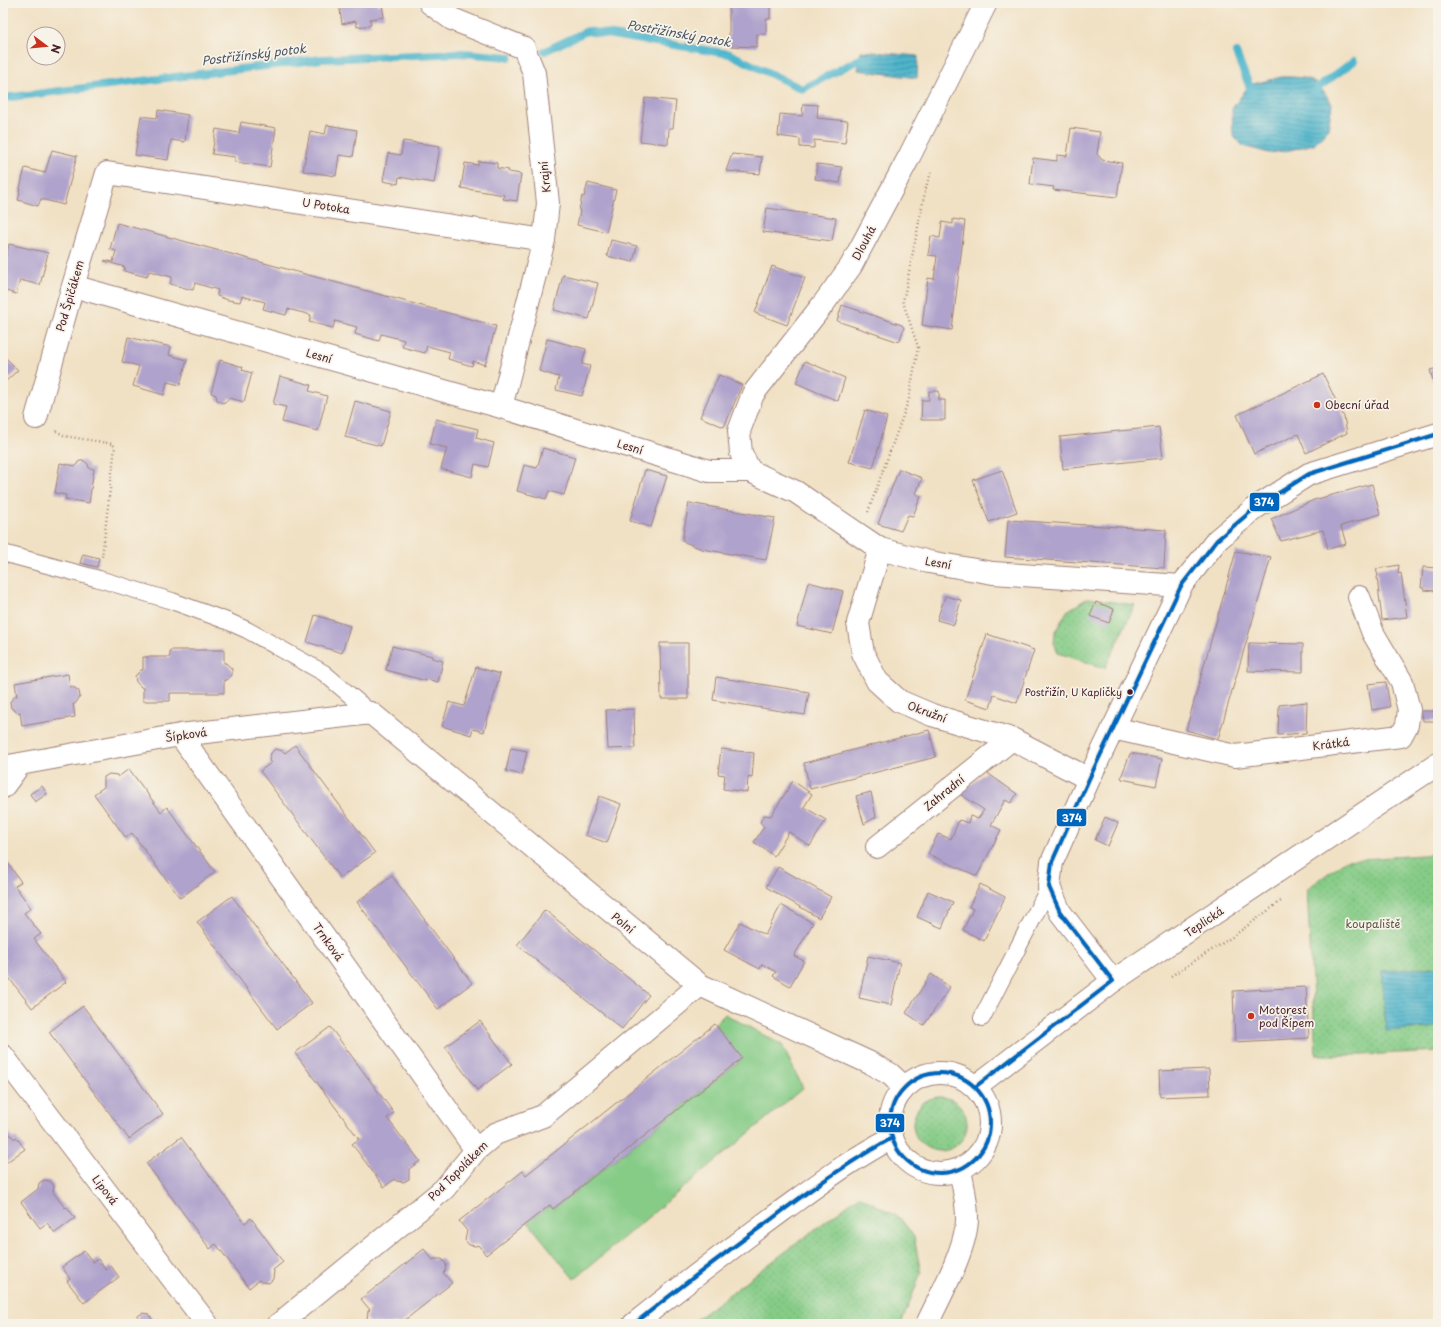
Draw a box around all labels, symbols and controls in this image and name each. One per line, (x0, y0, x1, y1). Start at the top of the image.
water label: Postřižínský potok (626, 15, 733, 51)
north arrow (26, 26, 66, 66)
water label: Postřižínský potok (201, 39, 308, 69)
text: N (47, 42, 65, 56)
street label: Krajní (534, 160, 555, 194)
street label: U Potoka (301, 193, 352, 218)
street label: Dlouhá (847, 222, 880, 263)
street label: Pod Špičákem (51, 258, 88, 334)
street label: Lesní (304, 344, 334, 367)
place label: Obecní úřad (1325, 396, 1389, 413)
marker: Obecní úřad (1312, 400, 1322, 410)
street label: Lesní (615, 435, 646, 459)
line badge: 374 (1249, 492, 1280, 512)
text: 374 (1254, 493, 1275, 510)
street label: Lesní (924, 552, 953, 573)
place label: Postřižín, U Kapličky (1025, 684, 1122, 700)
marker: Postřižín, U Kapličky (1125, 687, 1135, 697)
street label: Okružní (905, 697, 950, 727)
street label: Šípková (164, 723, 208, 746)
street label: Krátká (1311, 733, 1351, 754)
street label: Zahradní (919, 770, 968, 814)
line badge: 374 (1056, 808, 1087, 827)
text: 374 (1062, 809, 1083, 826)
street label: Teplická (1181, 902, 1227, 941)
street label: Polní (608, 908, 639, 937)
park label: koupaliště (1346, 915, 1401, 932)
street label: Trnková (309, 919, 348, 964)
place label: Motorest pod Řípem (1259, 1001, 1314, 1031)
marker: Motorest pod Řípem (1246, 1011, 1256, 1021)
line badge: 374 (875, 1113, 905, 1133)
text: 374 (880, 1114, 901, 1131)
street label: Pod Topolákem (424, 1137, 492, 1205)
street label: Lipová (88, 1171, 123, 1209)

